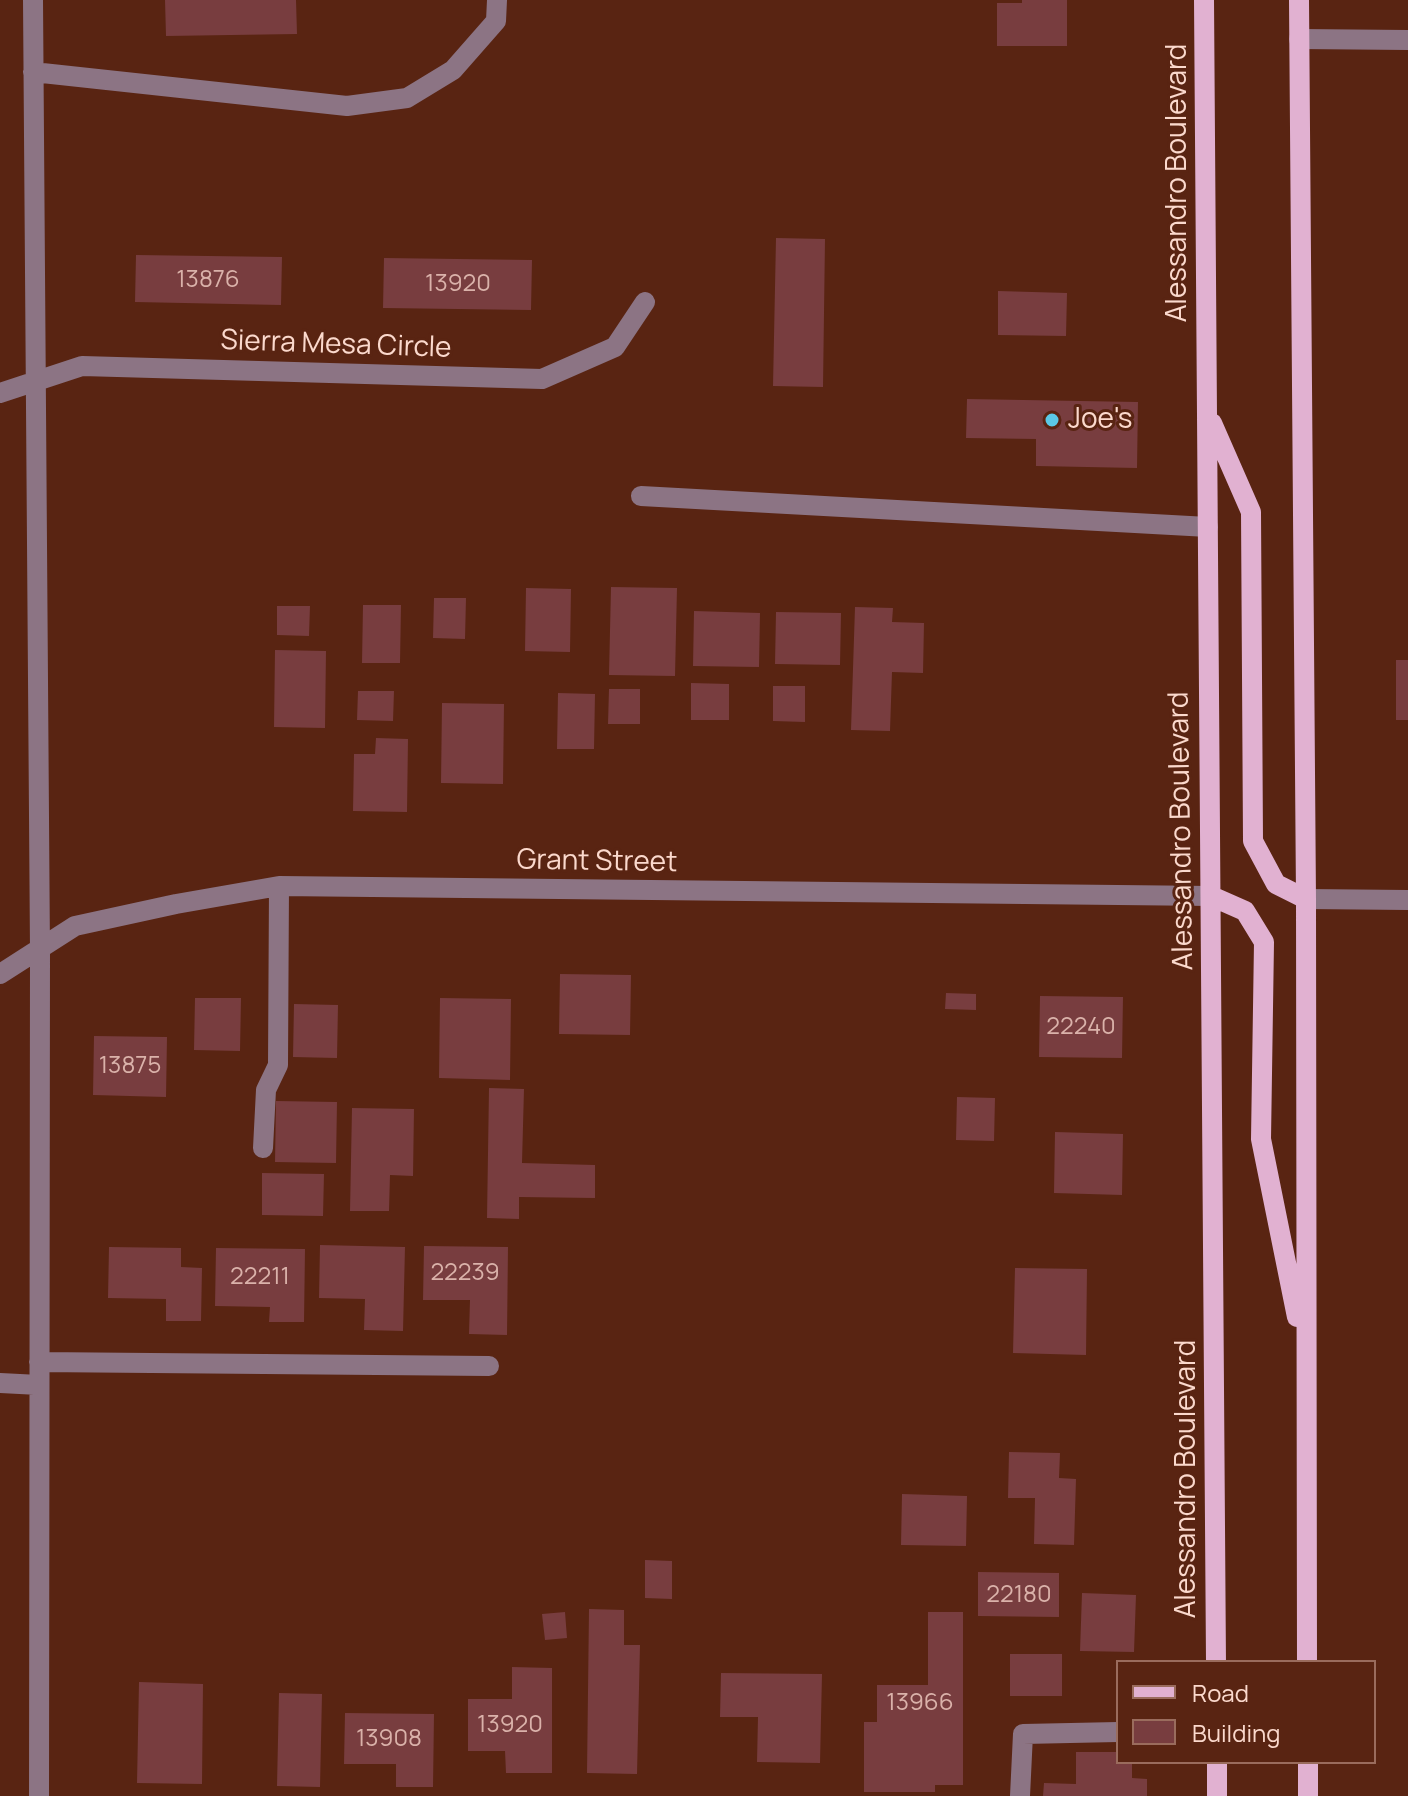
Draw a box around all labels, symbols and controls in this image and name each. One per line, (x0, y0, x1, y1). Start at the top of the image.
street label: Alessandro Boulevard (1161, 44, 1195, 322)
house number: 13876 (176, 266, 240, 294)
house number: 13920 (425, 270, 491, 298)
street label: Sierra Mesa Circle (220, 324, 452, 366)
place label: Joe's (1068, 403, 1132, 437)
marker: Joe's (1043, 411, 1061, 429)
street label: Alessandro Boulevard (1163, 691, 1201, 971)
street label: Grant Street (516, 844, 678, 880)
house number: 22240 (1046, 1013, 1116, 1041)
house number: 13875 (99, 1052, 161, 1080)
house number: 22239 (430, 1259, 500, 1287)
house number: 22211 (230, 1263, 290, 1291)
street label: Alessandro Boulevard (1170, 1340, 1204, 1618)
house number: 22180 (986, 1581, 1052, 1609)
legend (1116, 1660, 1376, 1764)
text: Road (1192, 1676, 1249, 1709)
house number: 13966 (886, 1689, 954, 1717)
house number: 13920 (477, 1711, 543, 1739)
text: Building (1192, 1716, 1280, 1749)
house number: 13908 (356, 1725, 422, 1753)

